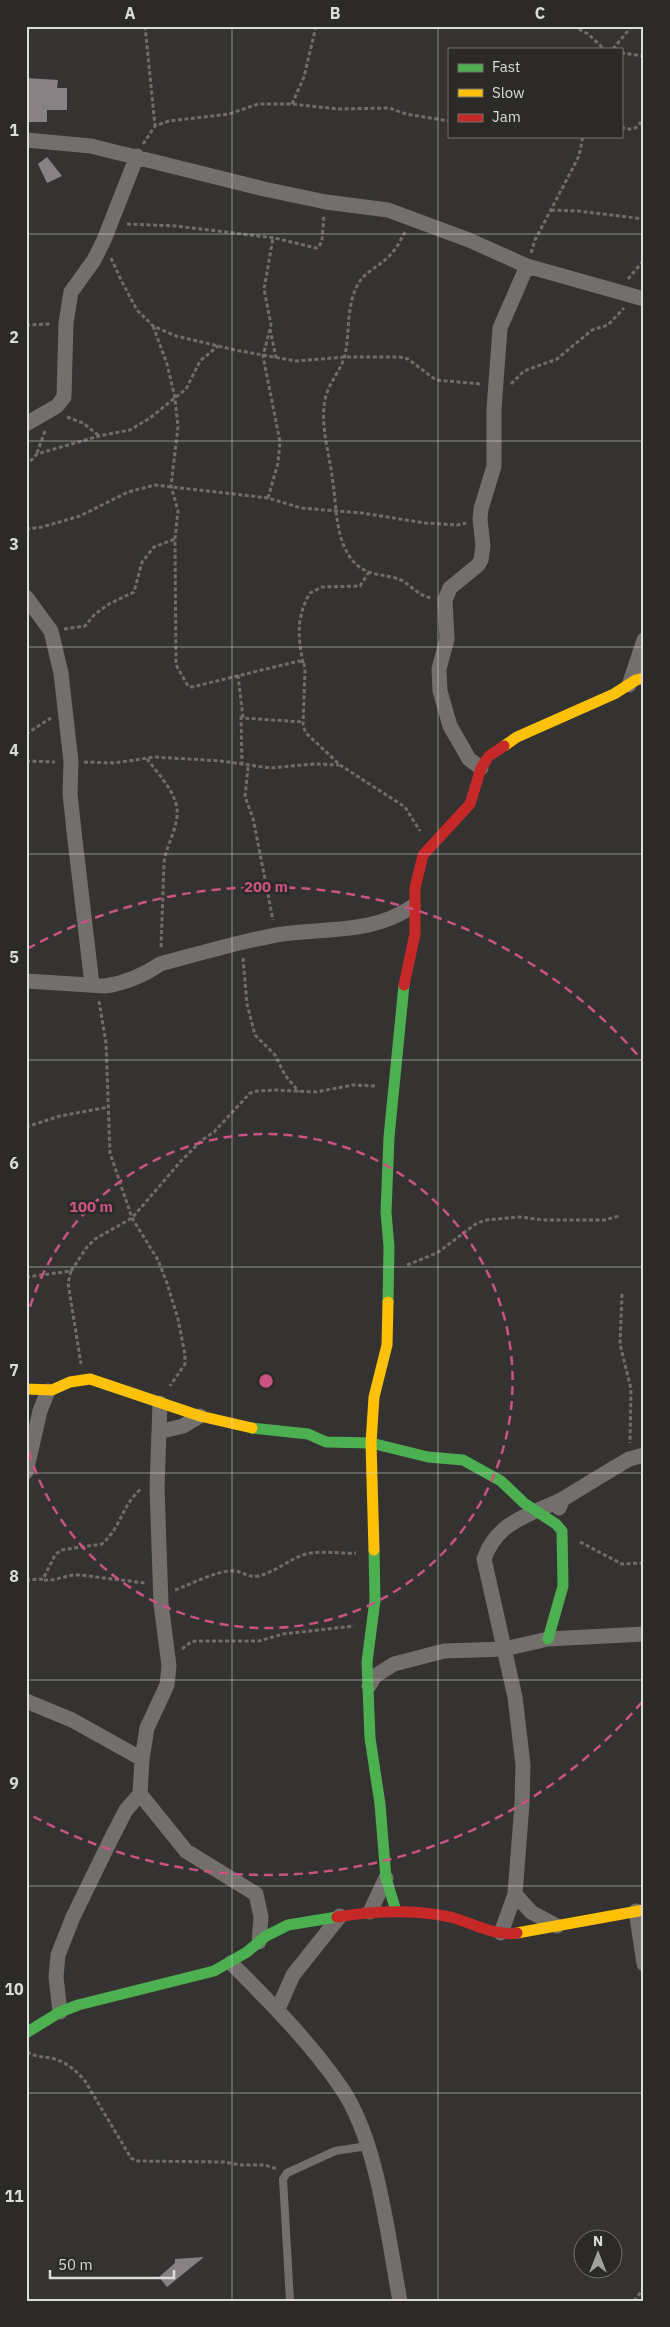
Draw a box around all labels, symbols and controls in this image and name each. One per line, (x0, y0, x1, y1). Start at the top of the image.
text: A (125, 3, 136, 23)
text: B (330, 3, 341, 23)
text: C (535, 3, 545, 23)
legend (448, 48, 622, 138)
text: Fast (492, 57, 520, 76)
text: Slow (492, 83, 525, 102)
text: Jam (492, 107, 521, 126)
text: 1 (9, 120, 19, 140)
text: 2 (9, 327, 19, 347)
text: 3 (9, 534, 19, 554)
text: 4 (9, 740, 19, 760)
text: 200 m (244, 877, 288, 896)
text: 5 (9, 947, 19, 967)
text: 6 (9, 1153, 19, 1173)
text: 100 m (69, 1197, 113, 1216)
text: 7 (9, 1360, 19, 1380)
centre of rings (257, 1372, 275, 1390)
text: 8 (9, 1566, 19, 1586)
text: 9 (9, 1773, 19, 1793)
text: 10 (4, 1979, 24, 1999)
text: 11 (4, 2186, 24, 2206)
north arrow (572, 2230, 622, 2280)
text: N (593, 2232, 603, 2250)
scale bar (50, 2247, 174, 2279)
text: 50 m (58, 2255, 93, 2274)

